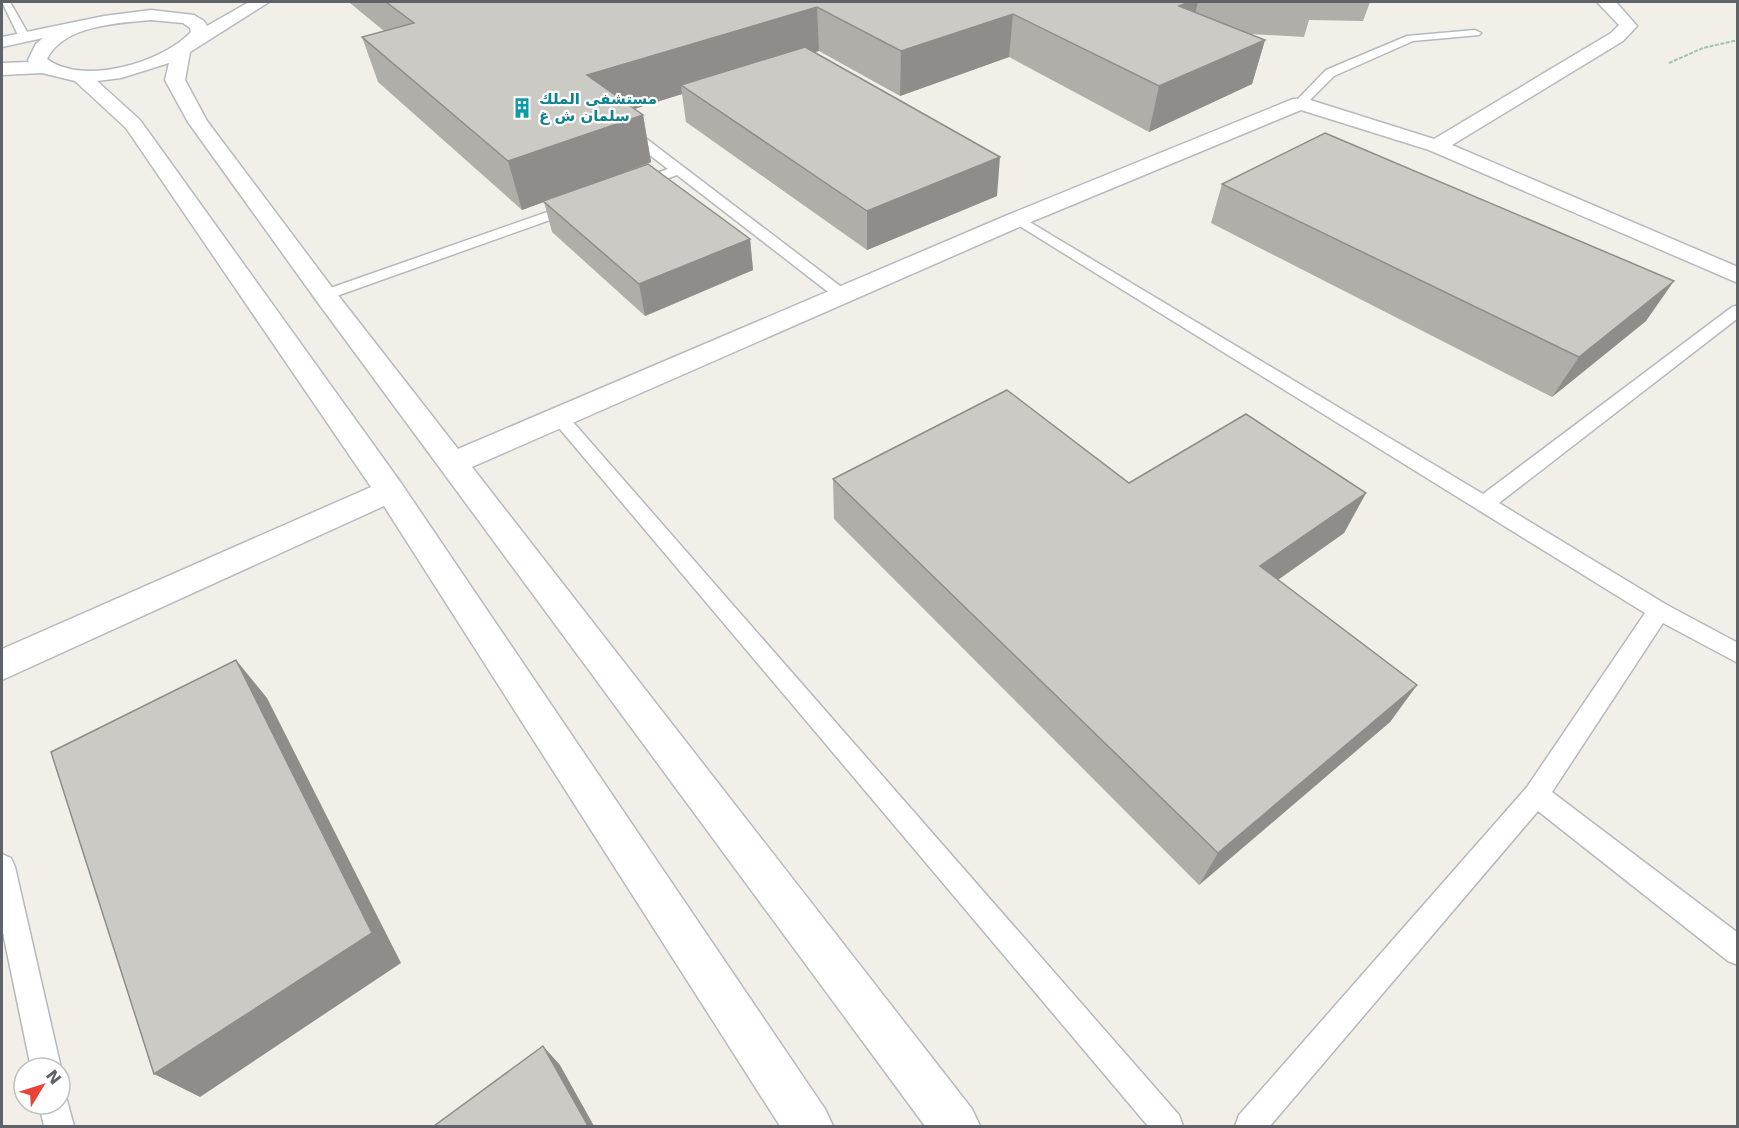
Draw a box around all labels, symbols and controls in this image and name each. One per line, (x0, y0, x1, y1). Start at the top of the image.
place label: مستشفى الملك سلمان ش غ (539, 90, 657, 125)
building icon: مستشفى الملك سلمان ش غ (510, 96, 534, 120)
north arrow (12, 1056, 72, 1116)
text: N (42, 1066, 65, 1088)

